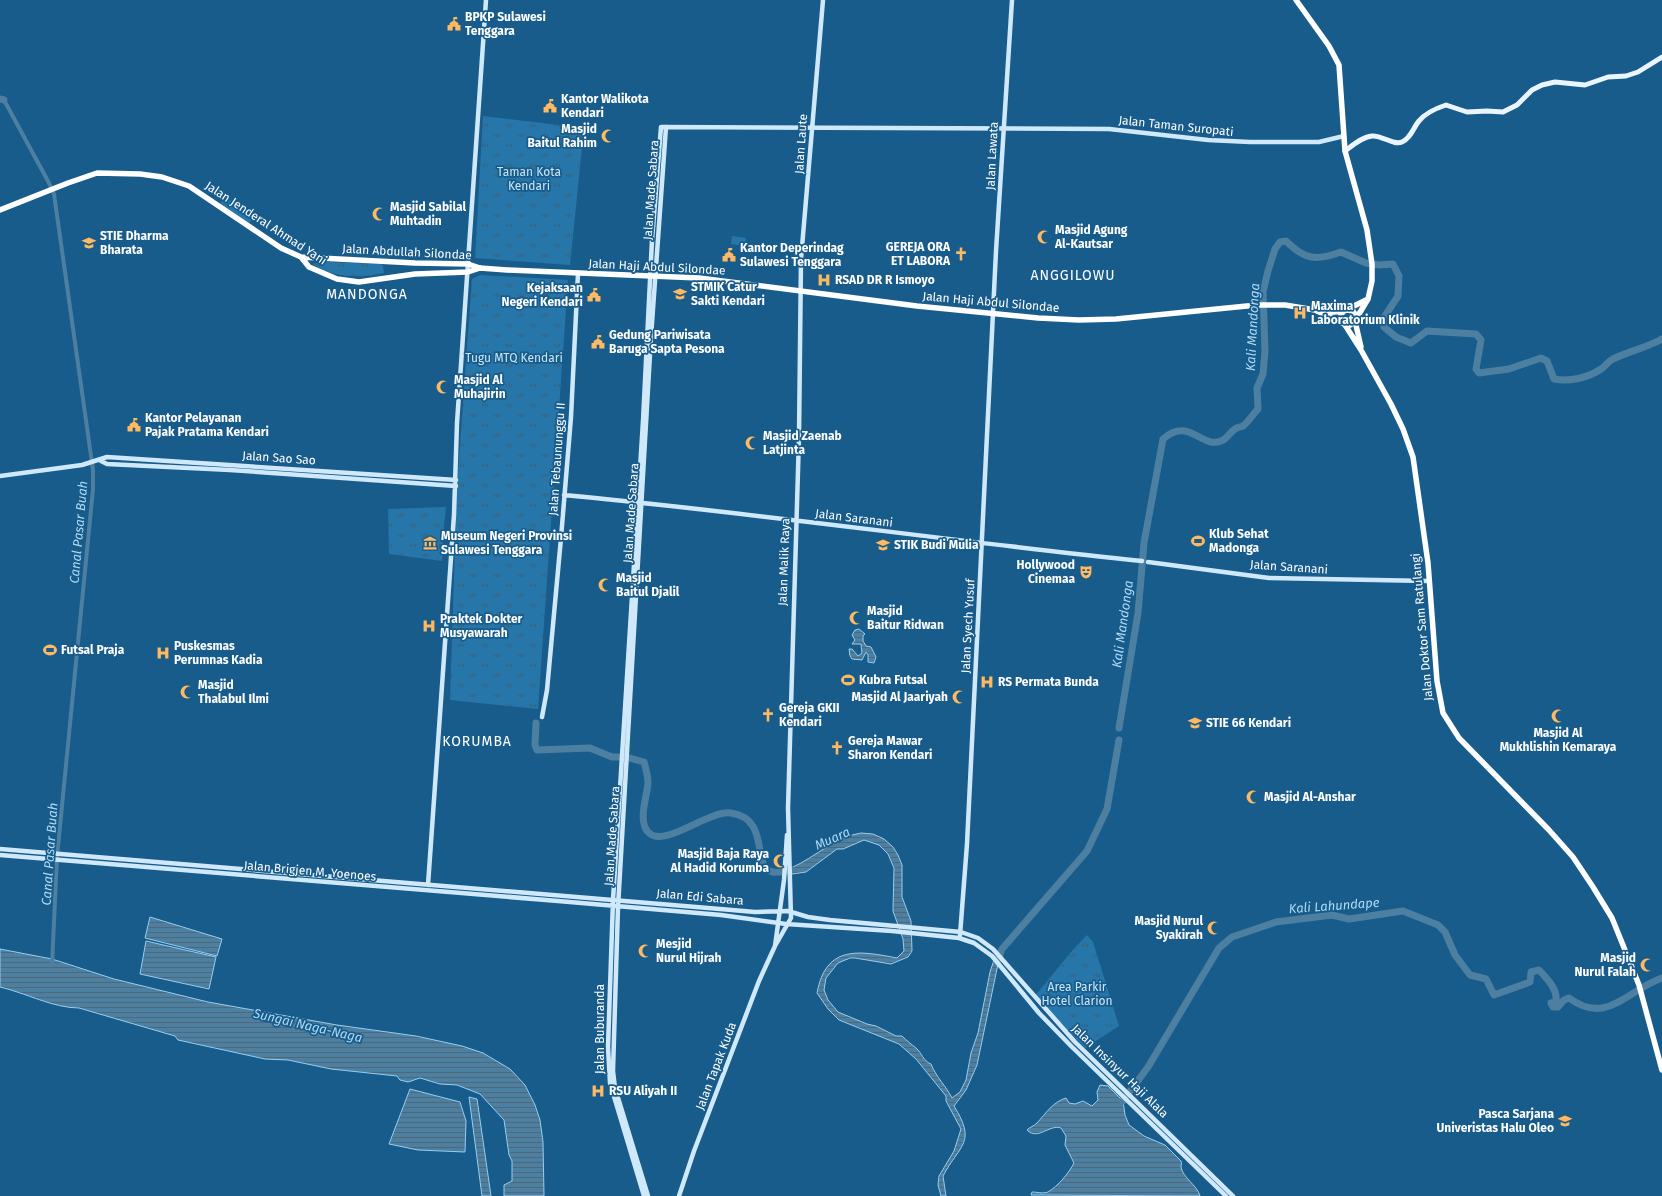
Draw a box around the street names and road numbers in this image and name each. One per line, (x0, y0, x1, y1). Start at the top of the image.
street label: Jalan Laute (792, 113, 810, 175)
street label: Jalan Taman Suropati (1118, 113, 1234, 139)
street label: Jalan Lawata (983, 122, 1001, 190)
street label: Jalan Made Sabara (641, 139, 661, 241)
street label: Jalan Jenderal Ahmad Yani (203, 178, 329, 268)
street label: Jalan Abdullah Silondae (342, 242, 472, 262)
street label: Jalan Haji Abdul Silondae (588, 256, 726, 278)
street label: Jalan Haji Abdul Silondae (922, 289, 1060, 315)
street label: Jalan Tebaununggu II (546, 402, 568, 516)
street label: Jalan Sao Sao (242, 448, 316, 468)
street label: Jalan Made Sabara (621, 462, 641, 564)
street label: Jalan Saranani (814, 506, 894, 530)
street label: Jalan Malik Raya (775, 518, 793, 606)
street label: Jalan Doktor Sam Ratulangi (1409, 553, 1435, 701)
street label: Jalan Saranani (1250, 557, 1328, 577)
street label: Jalan Syech Yusuf (959, 577, 978, 674)
street label: Jalan Made Sabara (602, 785, 622, 887)
street label: Jalan Brigjen M. Yoenoes (243, 858, 377, 884)
street label: Jalan Edi Sabara (656, 886, 744, 908)
street label: Jalan Buburanda (593, 984, 607, 1074)
street label: Jalan Tapak Kuda (693, 1020, 739, 1112)
street label: Jalan Insinyur Haji Alala (1069, 1021, 1171, 1121)

